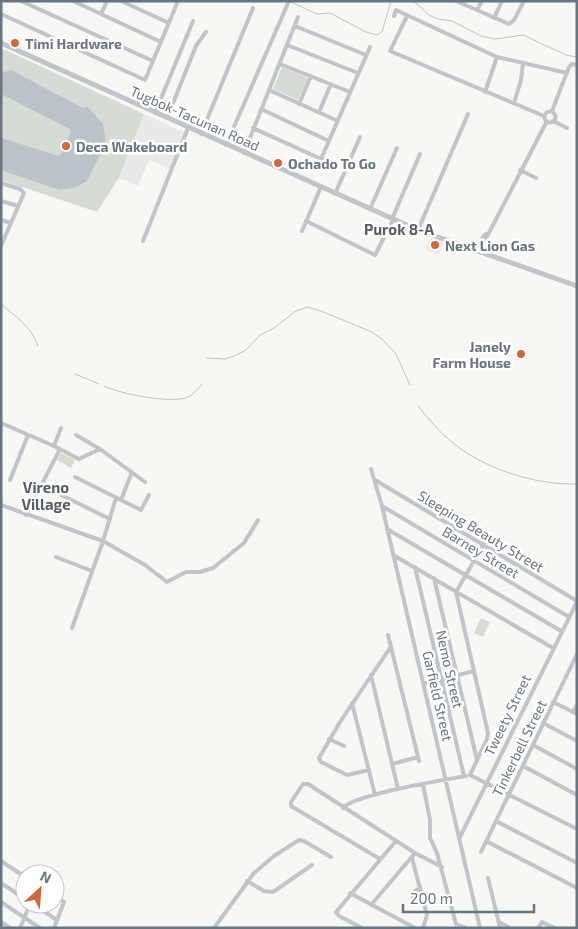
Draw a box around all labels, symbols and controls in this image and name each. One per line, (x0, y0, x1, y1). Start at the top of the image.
place label: Timi Hardware (25, 35, 122, 52)
marker: Timi Hardware (9, 37, 21, 49)
street label: Tugbok-Tacunan Road (128, 82, 262, 154)
place label: Deca Wakeboard (76, 138, 187, 155)
marker: Deca Wakeboard (60, 140, 72, 152)
place label: Ochado To Go (288, 155, 376, 172)
marker: Ochado To Go (272, 157, 284, 169)
district label: Purok 8-A (364, 220, 434, 238)
place label: Next Lion Gas (445, 237, 535, 254)
marker: Next Lion Gas (429, 239, 441, 251)
place label: Janely Farm House (433, 338, 511, 371)
marker: Janely Farm House (515, 348, 527, 360)
district label: Vireno Village (21, 478, 71, 513)
street label: Sleeping Beauty Street (415, 487, 547, 575)
street label: Barney Street (439, 522, 523, 582)
street label: Nemo Street (433, 628, 467, 710)
street label: Garfield Street (419, 649, 457, 743)
street label: Tweety Street (480, 672, 534, 758)
street label: Tinkerbell Street (488, 697, 550, 799)
north arrow (15, 864, 65, 914)
text: N (38, 867, 54, 887)
scale bar (403, 882, 534, 914)
text: 200 m (410, 889, 453, 907)

